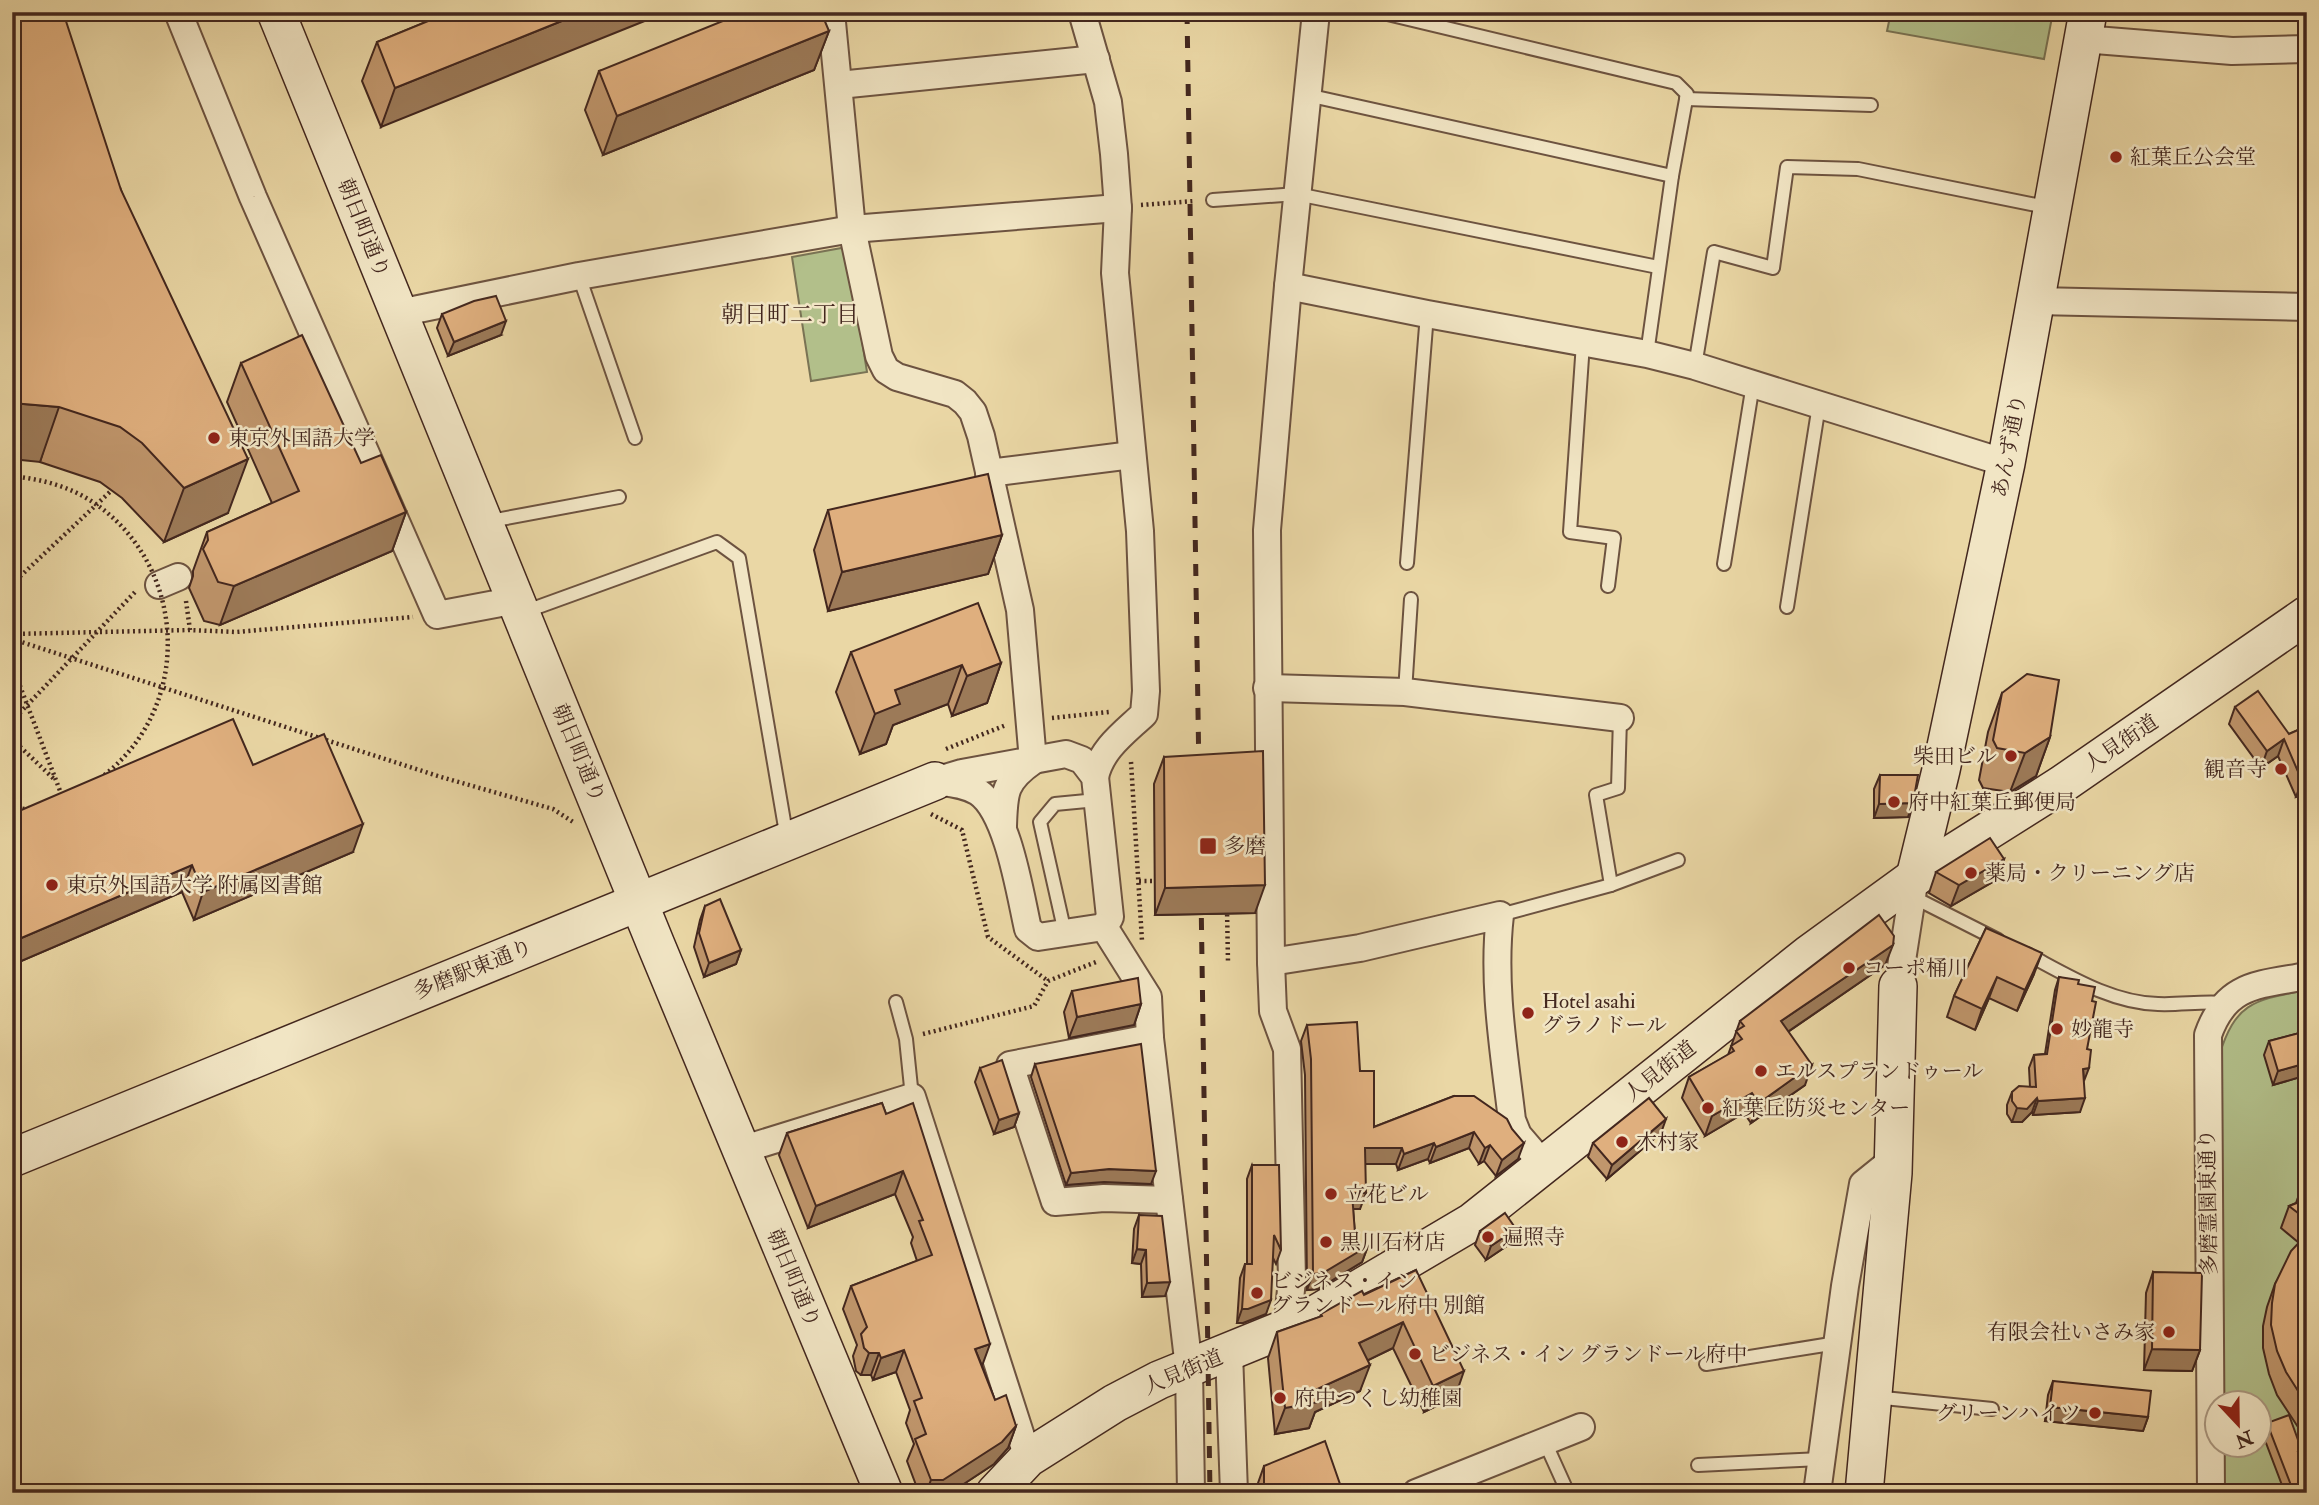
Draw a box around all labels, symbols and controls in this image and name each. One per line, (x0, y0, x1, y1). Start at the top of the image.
place label: 紅葉丘公会堂 (2130, 144, 2256, 171)
marker: 紅葉丘公会堂 (2108, 149, 2124, 165)
street label: 朝日町通り (331, 174, 396, 282)
district label: 朝日町二丁目 (721, 300, 859, 329)
street label: あんず通り (1986, 392, 2033, 500)
place label: 東京外国語大学 (228, 425, 375, 452)
marker: 東京外国語大学 (206, 430, 222, 446)
street label: 朝日町通り (546, 700, 611, 807)
street label: 人見街道 (2079, 709, 2164, 778)
place label: 柴田ビル (1913, 743, 1997, 770)
marker: 柴田ビル (2003, 748, 2019, 764)
place label: 観音寺 (2204, 756, 2267, 783)
marker: 観音寺 (2273, 761, 2289, 777)
place label: 府中紅葉丘郵便局 (1908, 789, 2076, 816)
marker: 府中紅葉丘郵便局 (1886, 794, 1902, 810)
place label: 多磨 (1224, 833, 1266, 860)
marker: 多磨 (1198, 836, 1218, 856)
place label: 薬局・クリーニング店 (1985, 860, 2195, 887)
marker: 薬局・クリーニング店 (1963, 865, 1979, 881)
place label: 東京外国語大学 附属図書館 (66, 872, 322, 899)
marker: 東京外国語大学 附属図書館 (44, 877, 60, 893)
street label: 多磨駅東通り (410, 933, 537, 1006)
place label: コーポ桶川 (1863, 955, 1968, 982)
marker: コーポ桶川 (1841, 960, 1857, 976)
place label: Hotel asahi グラノドール (1542, 988, 1667, 1039)
marker: Hotel asahi グラノドール (1520, 1005, 1536, 1021)
place label: 妙龍寺 (2071, 1016, 2134, 1043)
marker: 妙龍寺 (2049, 1021, 2065, 1037)
street label: 人見街道 (1619, 1035, 1702, 1108)
place label: エルスプランドゥール (1775, 1058, 1983, 1085)
marker: エルスプランドゥール (1753, 1063, 1769, 1079)
place label: 紅葉丘防災センター (1722, 1095, 1910, 1122)
marker: 紅葉丘防災センター (1700, 1100, 1716, 1116)
street label: 多磨霊園東通り (2194, 1128, 2223, 1276)
place label: 木村家 (1636, 1129, 1699, 1156)
marker: 木村家 (1614, 1134, 1630, 1150)
place label: 立花ビル (1345, 1181, 1429, 1208)
marker: 立花ビル (1323, 1186, 1339, 1202)
place label: 遍照寺 (1502, 1224, 1565, 1251)
street label: 朝日町通り (761, 1225, 826, 1332)
place label: 黒川石材店 (1340, 1229, 1445, 1256)
marker: 遍照寺 (1480, 1229, 1496, 1245)
marker: 黒川石材店 (1318, 1234, 1334, 1250)
place label: ビジネス・イン グランドール府中 別館 (1271, 1268, 1485, 1319)
marker: ビジネス・イン グランドール府中 別館 (1249, 1285, 1265, 1301)
place label: 有限会社いさみ家 (1987, 1319, 2155, 1346)
marker: 有限会社いさみ家 (2161, 1324, 2177, 1340)
place label: ビジネス・イン グランドール府中 (1429, 1341, 1747, 1368)
street label: 人見街道 (1139, 1344, 1227, 1401)
marker: ビジネス・イン グランドール府中 (1407, 1346, 1423, 1362)
place label: 府中つくし幼稚園 (1294, 1385, 1462, 1412)
marker: 府中つくし幼稚園 (1272, 1390, 1288, 1406)
north arrow (2204, 1390, 2274, 1460)
place label: グリーンハイツ (1936, 1400, 2081, 1427)
marker: グリーンハイツ (2087, 1405, 2103, 1421)
text: N (2231, 1424, 2257, 1454)

